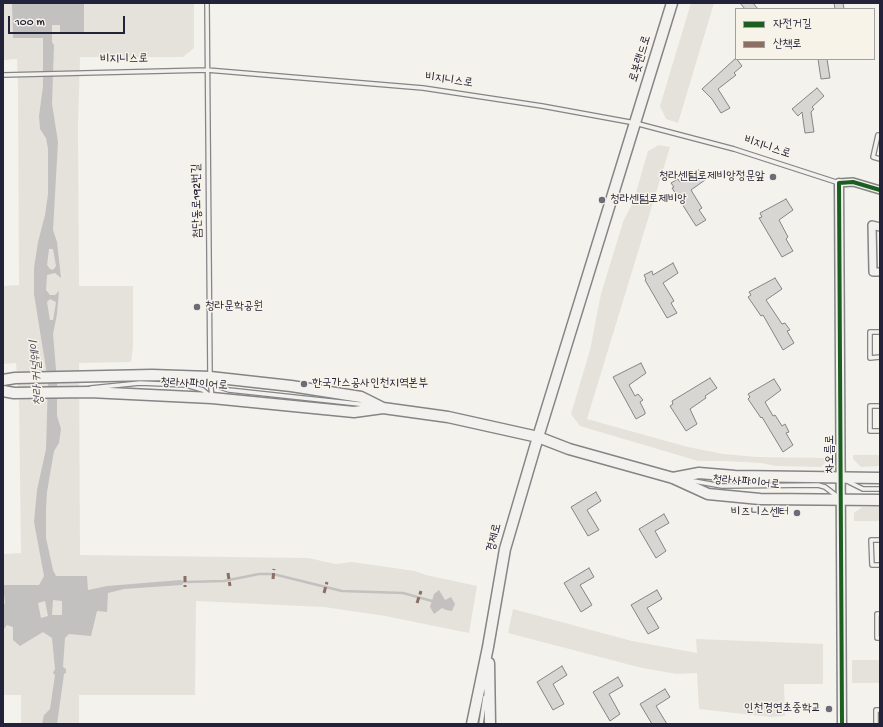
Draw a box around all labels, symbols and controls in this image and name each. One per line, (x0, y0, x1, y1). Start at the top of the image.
scale bar (10, 8, 127, 34)
legend (735, 8, 875, 60)
text: 100 m (15, 16, 45, 30)
text: 자전거길 (773, 18, 812, 32)
street label: 로봇랜드로 (627, 34, 655, 84)
text: 산책로 (773, 38, 802, 52)
street label: 비지니스로 (100, 52, 148, 68)
street label: 비지니스로 (424, 71, 474, 91)
street label: 비지니스로 (742, 134, 792, 162)
street label: 첨단동로192번길 (190, 164, 206, 238)
place label: 청라센텀로제비앙정문앞 (659, 170, 765, 184)
marker: 청라센텀로제비앙정문앞 (768, 172, 778, 182)
place label: 청라센텀로제비앙 (610, 193, 687, 207)
marker: 청라센텀로제비앙 (597, 195, 607, 205)
place label: 청라문학공원 (205, 300, 263, 314)
marker: 청라문학공원 (192, 302, 202, 312)
water label: 청라 커널웨이 (28, 340, 48, 406)
street label: 청라사파이어로 (160, 376, 228, 394)
place label: 한국가스공사인천지역본부 (312, 377, 428, 391)
marker: 한국가스공사인천지역본부 (299, 379, 309, 389)
street label: 차오름로 (824, 435, 838, 473)
street label: 청라사파이어로 (712, 473, 780, 493)
place label: 비즈니스센터 (731, 506, 789, 520)
marker: 비즈니스센터 (792, 508, 802, 518)
street label: 경제로 (485, 522, 505, 554)
place label: 인천경연초중학교 (744, 702, 821, 716)
marker: 인천경연초중학교 (824, 704, 834, 714)

